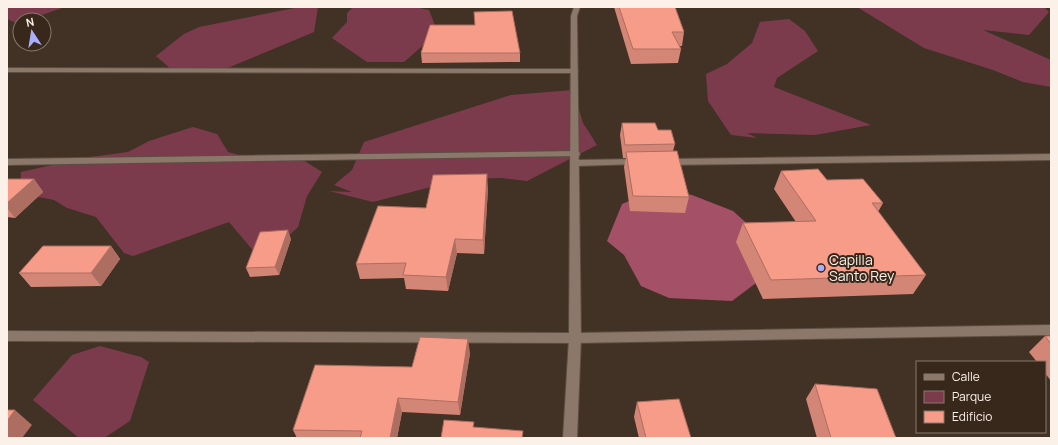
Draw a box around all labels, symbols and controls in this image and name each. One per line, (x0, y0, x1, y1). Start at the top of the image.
north arrow (12, 12, 52, 52)
text: N (24, 14, 35, 30)
place label: Capilla Santo Rey (829, 250, 895, 285)
marker: Capilla Santo Rey (816, 263, 826, 273)
legend (916, 361, 1046, 433)
text: Calle (952, 368, 980, 385)
text: Parque (952, 388, 991, 405)
text: Edificio (952, 408, 992, 425)

